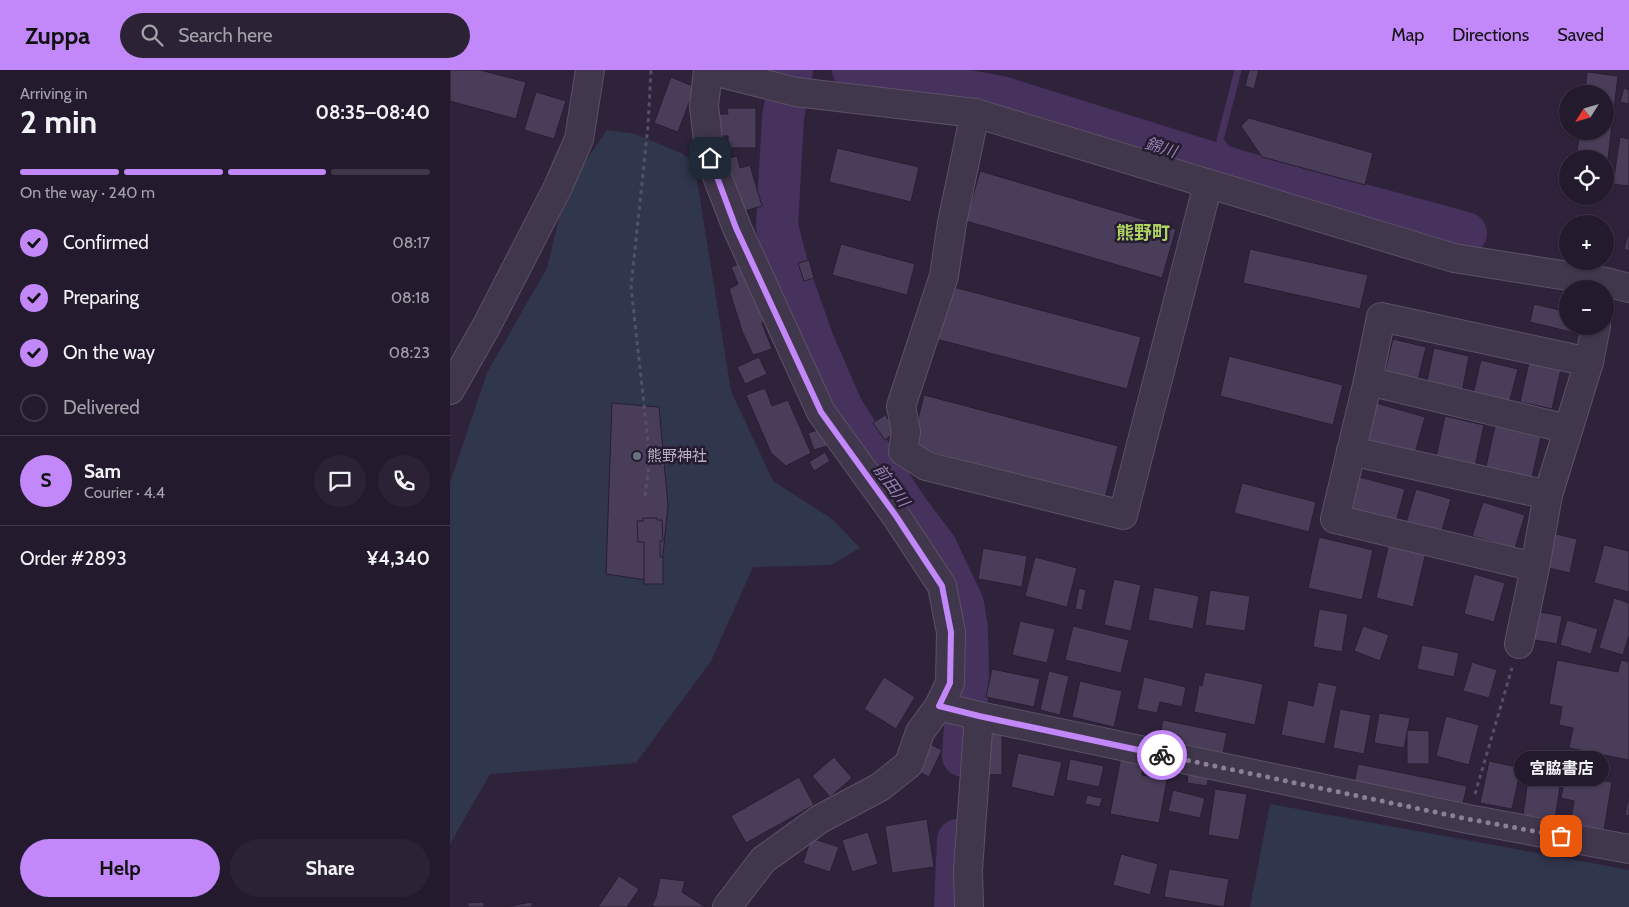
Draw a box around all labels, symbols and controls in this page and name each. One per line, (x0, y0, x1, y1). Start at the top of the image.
search box (120, 13, 470, 58)
text: Zuppa (25, 21, 90, 50)
icon: search (138, 21, 166, 49)
text: Search here (178, 24, 273, 47)
text: Map (1391, 24, 1424, 46)
text: Directions (1452, 24, 1529, 46)
text: Saved (1557, 24, 1604, 46)
text: Arriving in (20, 84, 87, 103)
north arrow (1559, 85, 1614, 140)
map controls (1559, 85, 1614, 335)
text: 08:35–08:40 (316, 101, 430, 124)
text: 2 min (20, 102, 97, 141)
water label: 錦川 (1143, 134, 1181, 162)
pin (689, 137, 731, 179)
icon: home (696, 144, 724, 172)
button: locate (1559, 150, 1614, 205)
text: On the way · 240 m (20, 183, 155, 202)
button: + (1559, 215, 1614, 270)
district label: 熊野町 (1116, 222, 1170, 244)
icon: check (20, 229, 48, 257)
text: Confirmed (63, 231, 149, 254)
text: 08:17 (393, 233, 430, 252)
button: − (1559, 280, 1614, 335)
icon: check (20, 284, 48, 312)
text: Preparing (63, 286, 139, 309)
text: 08:18 (391, 288, 430, 307)
icon: check (20, 339, 48, 367)
text: On the way (63, 341, 155, 364)
text: 08:23 (389, 343, 430, 362)
text: Delivered (63, 396, 140, 419)
place label: 熊野神社 (647, 447, 707, 465)
marker: 熊野神社 (631, 450, 643, 462)
button: chat (314, 455, 366, 507)
button: phone (378, 455, 430, 507)
text: Sam (84, 460, 121, 483)
water label: 前田川 (870, 460, 915, 512)
text: S (40, 469, 52, 492)
text: Courier · 4.4 (84, 483, 165, 502)
text: Order #2893 (20, 547, 127, 570)
text: ¥4,340 (367, 547, 430, 570)
courier (1137, 730, 1187, 780)
icon: bike (1148, 741, 1176, 769)
callout: 宮脇書店 (1514, 751, 1608, 786)
text: 宮脇書店 (1529, 759, 1594, 778)
pin (1540, 815, 1582, 857)
icon: bag (1547, 822, 1575, 850)
button: Help (20, 839, 220, 897)
button: Share (230, 839, 430, 897)

